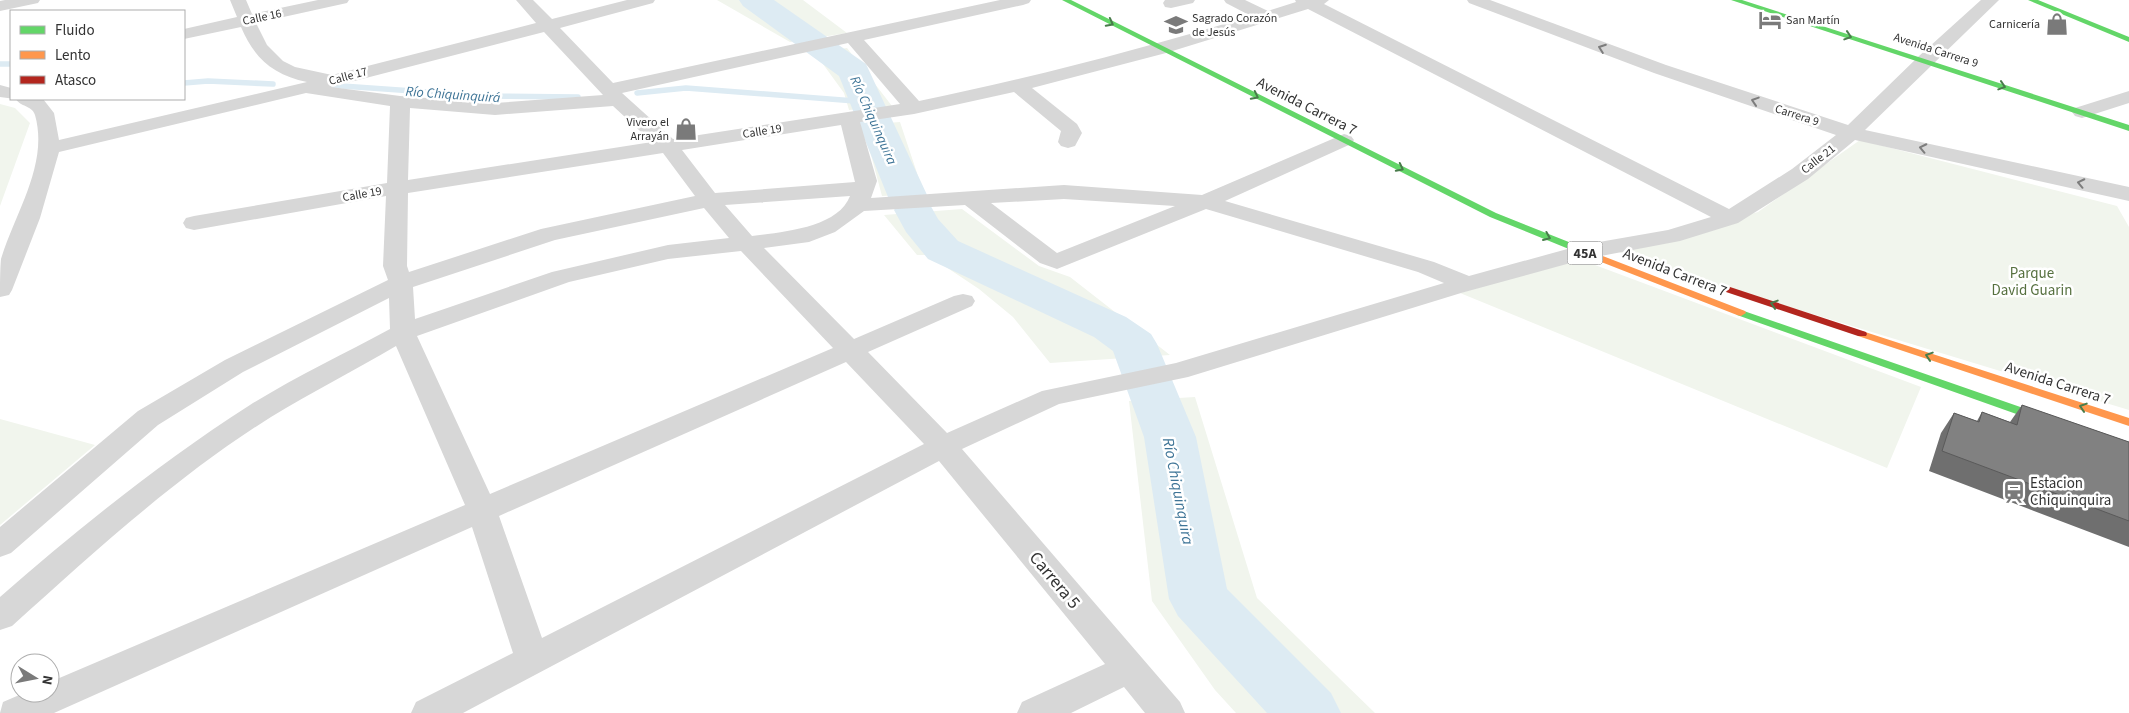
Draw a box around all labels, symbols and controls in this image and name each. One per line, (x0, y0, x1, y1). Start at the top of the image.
street label: Calle 16 (241, 5, 283, 30)
hotel icon: San Martín (1757, 7, 1783, 33)
legend (10, 10, 185, 100)
place label: Sagrado Corazón de Jesús (1192, 10, 1277, 41)
shop icon: Carnicería (2044, 11, 2070, 37)
school or university icon: Sagrado Corazón de Jesús (1163, 12, 1189, 38)
place label: San Martín (1786, 12, 1840, 29)
one-way arrow (1104, 16, 1113, 26)
place label: Carnicería (1989, 16, 2040, 33)
text: Fluido (55, 20, 95, 41)
street label: Avenida Carrera 9 (1891, 29, 1980, 72)
one-way arrow (1843, 30, 1851, 40)
one-way arrow (1598, 44, 1607, 54)
text: Lento (55, 45, 91, 66)
street label: Calle 17 (327, 63, 369, 90)
text: Atasco (55, 70, 96, 91)
street label: Avenida Carrera 7 (1253, 72, 1361, 141)
water label: Río Chiquinquira (845, 73, 902, 168)
one-way arrow (1998, 80, 2006, 90)
water label: Río Chiquinquirá (405, 82, 502, 108)
one-way arrow (1249, 90, 1258, 100)
one-way arrow (1752, 96, 1760, 106)
street label: Carrera 9 (1773, 100, 1821, 131)
place label: Vivero el Arrayán (626, 114, 669, 145)
shop icon: Vivero el Arrayán (673, 116, 699, 142)
street label: Calle 19 (741, 120, 783, 143)
street label: Calle 21 (1798, 141, 1839, 178)
one-way arrow (1918, 144, 1927, 154)
one-way arrow (1395, 162, 1404, 173)
one-way arrow (2077, 178, 2086, 189)
street label: Calle 19 (341, 183, 383, 206)
one-way arrow (1542, 231, 1551, 242)
road number: 45A (1568, 242, 1602, 264)
street label: Avenida Carrera 7 (1620, 243, 1730, 302)
park label: Parque David Guarin (1992, 263, 2072, 301)
one-way arrow (1771, 300, 1779, 310)
one-way arrow (1925, 351, 1933, 361)
street label: Avenida Carrera 7 (2002, 357, 2113, 410)
one-way arrow (2079, 403, 2087, 413)
water label: Río Chiquinquira (1157, 436, 1199, 547)
place label: Estacion Chiquinquira (2030, 473, 2111, 511)
station icon: Estacion Chiquinquira (2001, 479, 2027, 505)
street label: Carrera 5 (1023, 546, 1086, 614)
north arrow (10, 653, 60, 703)
text: N (36, 674, 57, 686)

